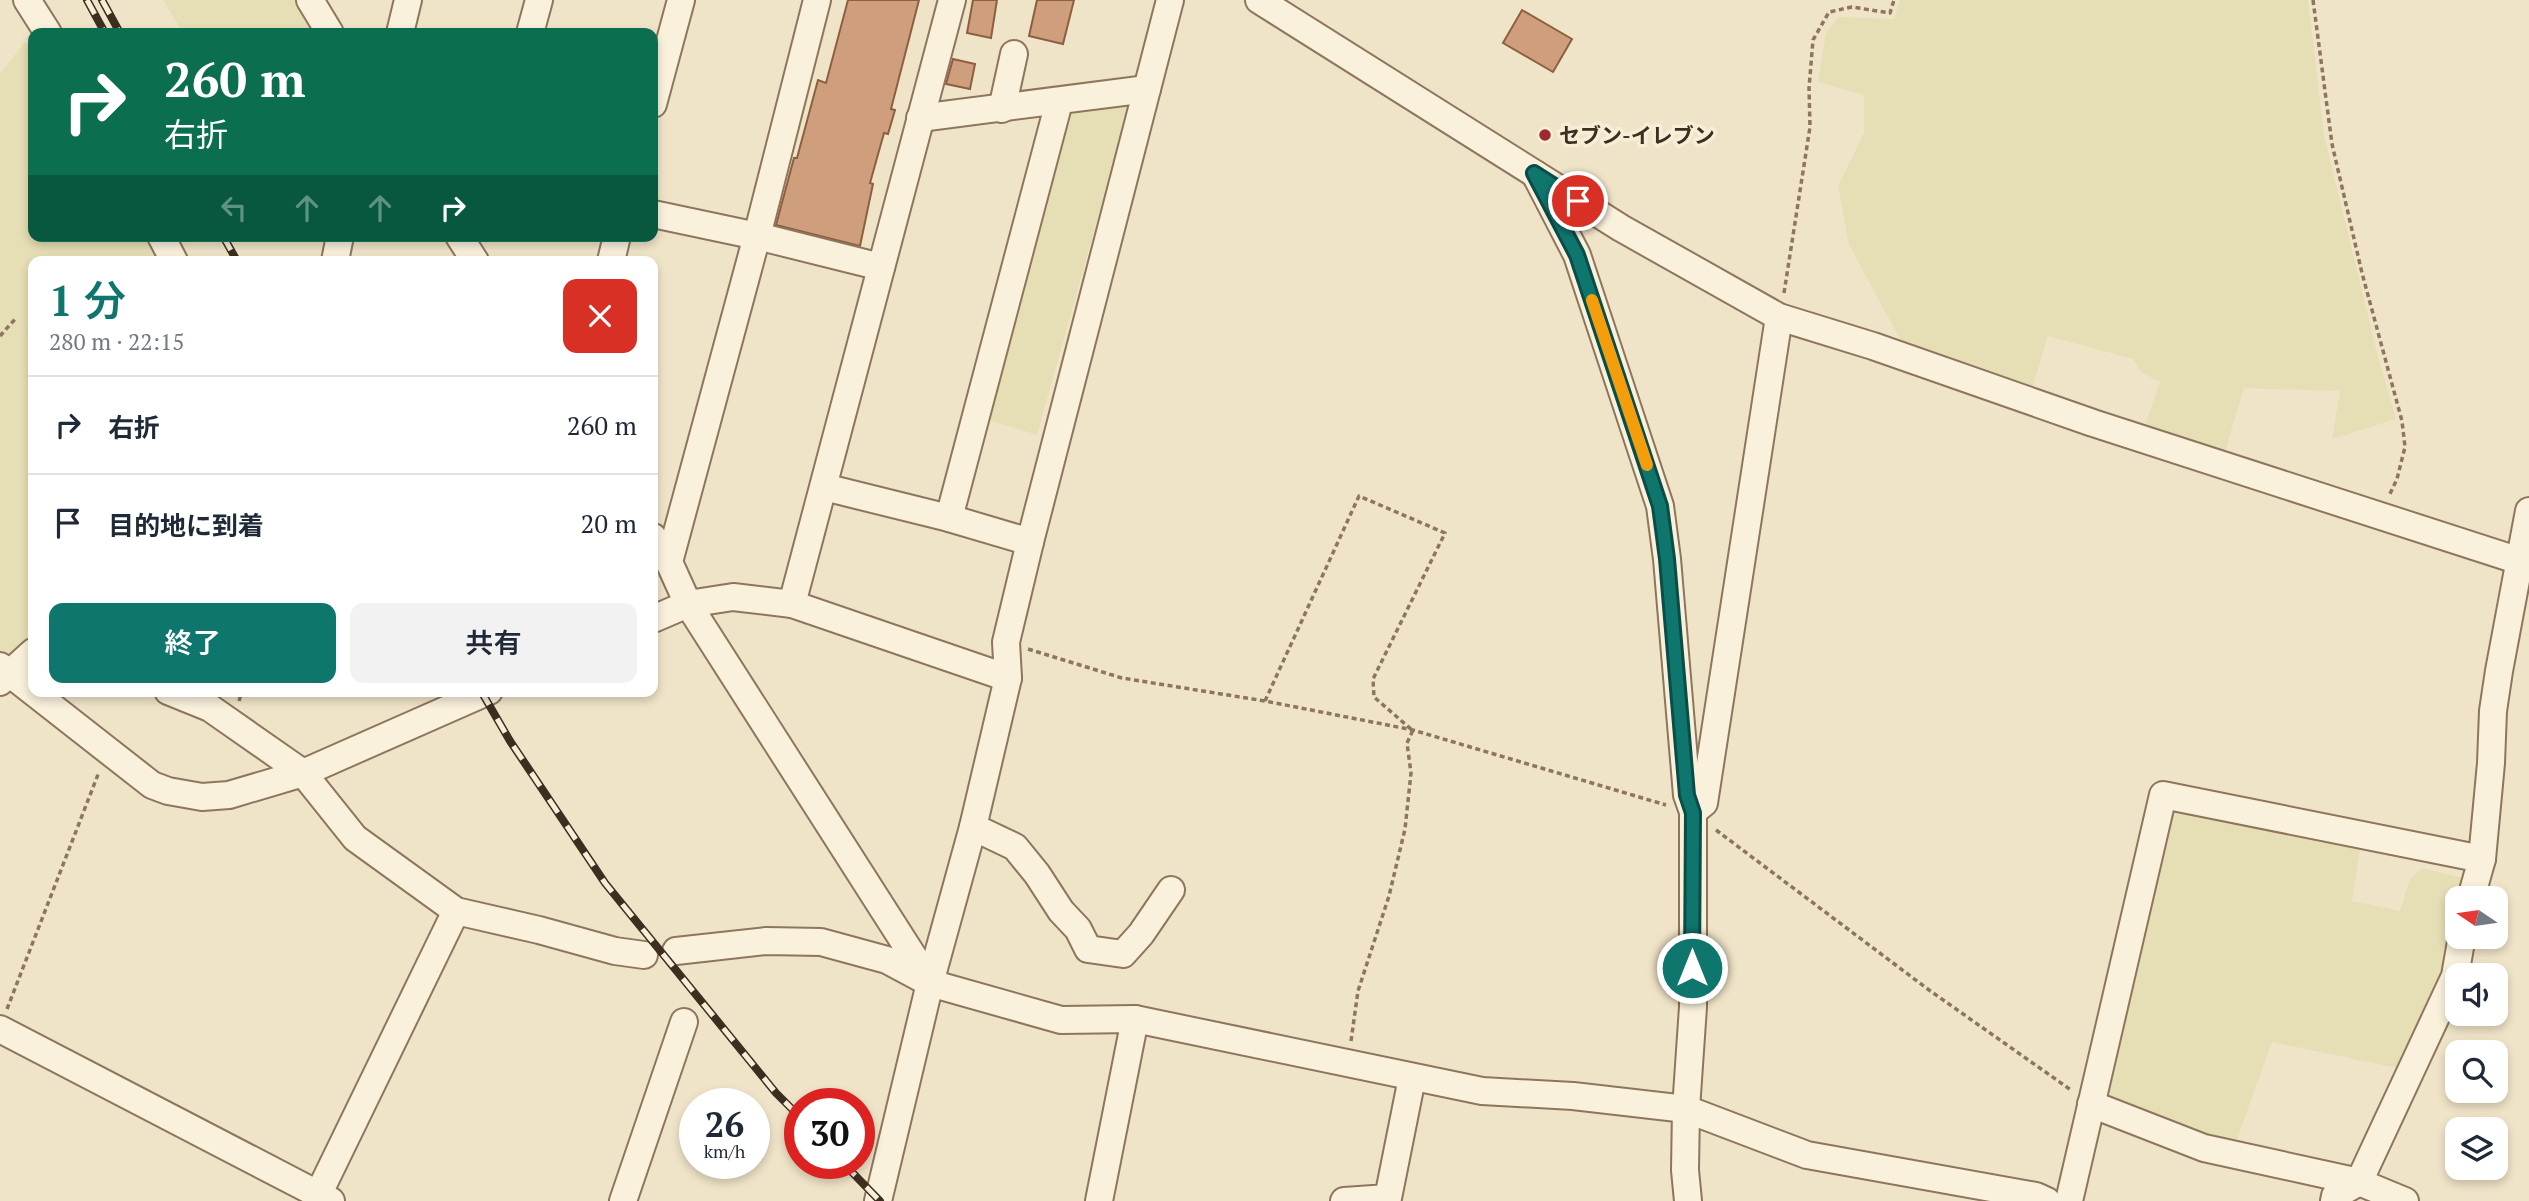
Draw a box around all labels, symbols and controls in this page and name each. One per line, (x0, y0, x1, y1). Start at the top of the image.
text: 260 m (164, 46, 306, 111)
icon: right (49, 56, 140, 147)
text: 右折 (164, 113, 228, 155)
place label: セブン-イレブン (1559, 121, 1715, 149)
marker: セブン-イレブン (1537, 127, 1553, 143)
pin (1548, 171, 1608, 231)
icon: arrive (1559, 182, 1597, 220)
icon: left (215, 189, 253, 227)
icon: ahead (288, 189, 326, 227)
icon: ahead (361, 189, 399, 227)
icon: right (434, 189, 472, 227)
text: 1 分 (49, 272, 126, 328)
button: close (563, 279, 637, 353)
text: 280 m · 22:15 (49, 326, 184, 357)
icon: right (49, 406, 87, 444)
text: 260 m (567, 408, 637, 442)
text: 右折 (108, 410, 160, 444)
icon: arrive (49, 504, 87, 542)
text: 20 m (581, 506, 637, 540)
text: 目的地に到着 (108, 508, 264, 542)
button: 終了 (49, 603, 336, 683)
button: 共有 (350, 603, 637, 683)
north arrow (2445, 886, 2508, 948)
map controls (2445, 886, 2508, 1180)
position arrow (1655, 931, 1729, 1005)
button: sound (2445, 963, 2508, 1026)
button: search (2445, 1040, 2508, 1103)
speed limit sign: 30 (784, 1088, 875, 1179)
text: 26 (705, 1101, 744, 1147)
button: layers (2445, 1117, 2508, 1180)
text: km/h (704, 1139, 745, 1163)

